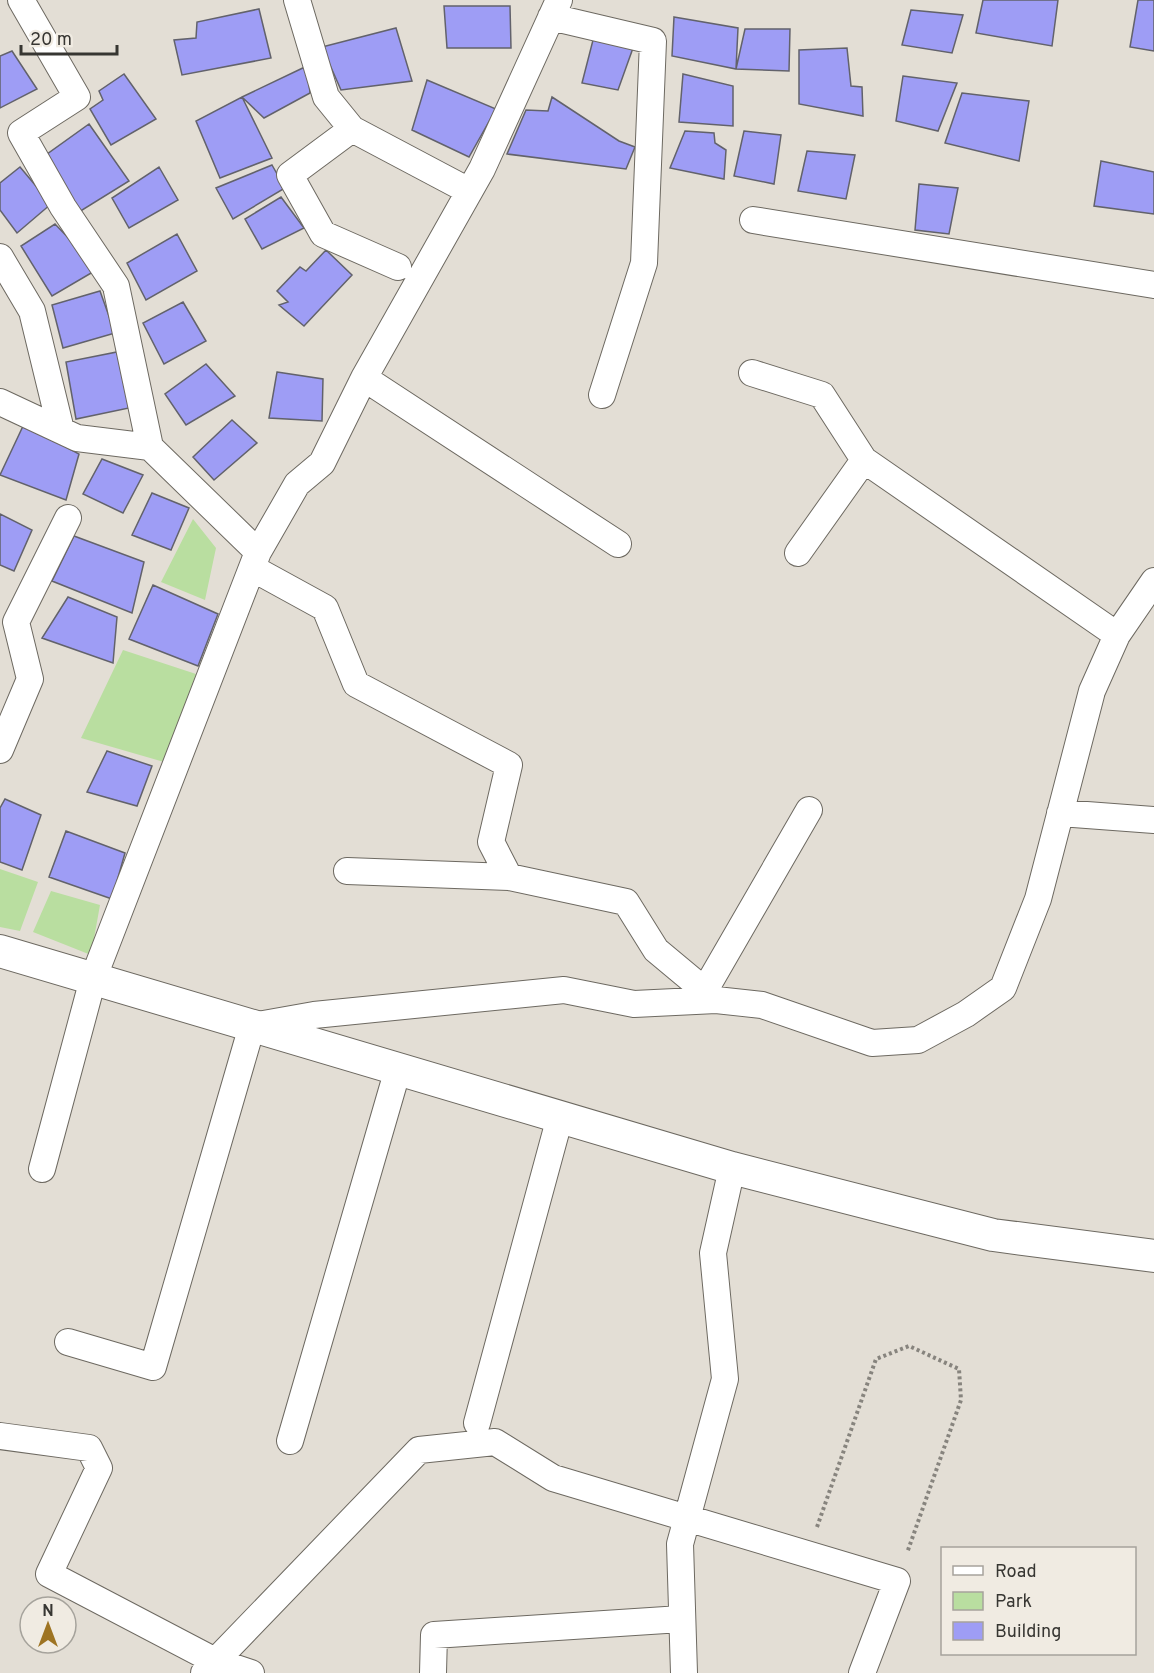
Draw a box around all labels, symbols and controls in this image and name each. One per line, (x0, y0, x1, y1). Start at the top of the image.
scale bar (21, 18, 117, 56)
text: 20 m (30, 29, 72, 52)
legend (941, 1547, 1136, 1655)
text: Road (995, 1561, 1037, 1584)
text: Park (995, 1591, 1032, 1614)
north arrow (18, 1595, 78, 1655)
text: N (42, 1602, 54, 1622)
text: Building (995, 1621, 1061, 1644)

